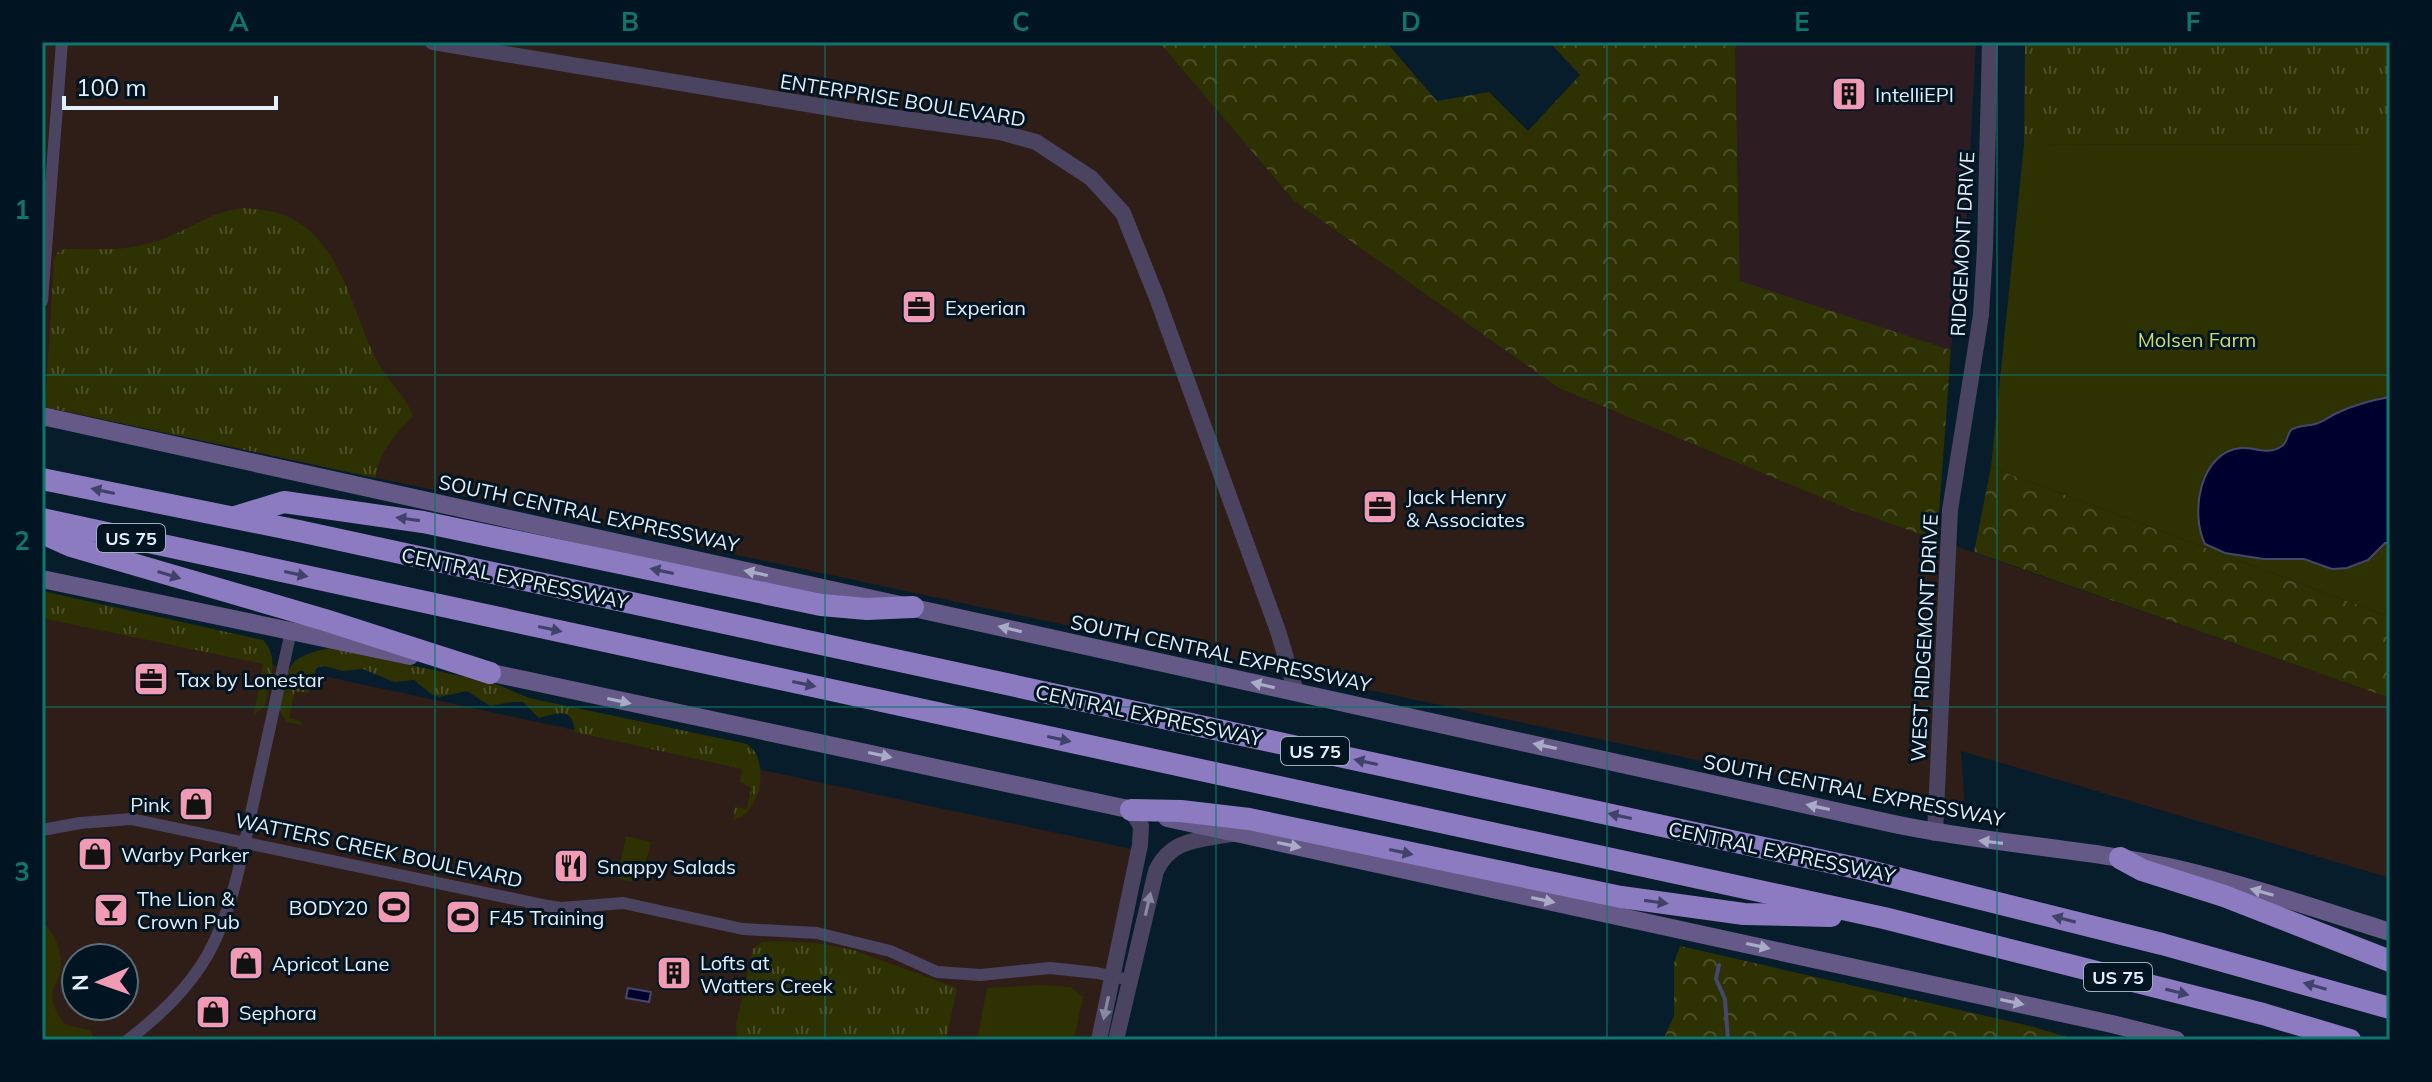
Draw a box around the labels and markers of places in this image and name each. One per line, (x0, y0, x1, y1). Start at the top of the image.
building icon: IntelliEPI (1830, 75, 1868, 113)
place label: IntelliEPI (1875, 82, 1954, 107)
office icon: Experian (900, 288, 938, 326)
place label: Experian (945, 295, 1026, 320)
place label: Jack Henry & Associates (1406, 484, 1525, 532)
office icon: Jack Henry & Associates (1361, 488, 1399, 526)
office icon: Tax by Lonestar (132, 660, 170, 698)
place label: Tax by Lonestar (177, 667, 325, 692)
shop icon: Pink (177, 785, 215, 823)
place label: Pink (130, 792, 171, 817)
shop icon: Warby Parker (76, 835, 114, 873)
place label: Warby Parker (121, 842, 250, 867)
restaurant icon: Snappy Salads (552, 847, 590, 885)
place label: Snappy Salads (597, 854, 736, 879)
place label: The Lion & Crown Pub (137, 886, 240, 934)
sports icon: BODY20 (375, 888, 413, 926)
bar icon: The Lion & Crown Pub (92, 891, 130, 929)
place label: BODY20 (289, 895, 368, 920)
sports icon: F45 Training (444, 898, 482, 936)
place label: F45 Training (489, 905, 604, 930)
shop icon: Apricot Lane (227, 944, 265, 982)
place label: Lofts at Watters Creek (700, 950, 833, 998)
place label: Apricot Lane (272, 951, 389, 976)
building icon: Lofts at Watters Creek (655, 954, 693, 992)
shop icon: Sephora (194, 993, 232, 1031)
place label: Sephora (239, 1000, 317, 1025)

